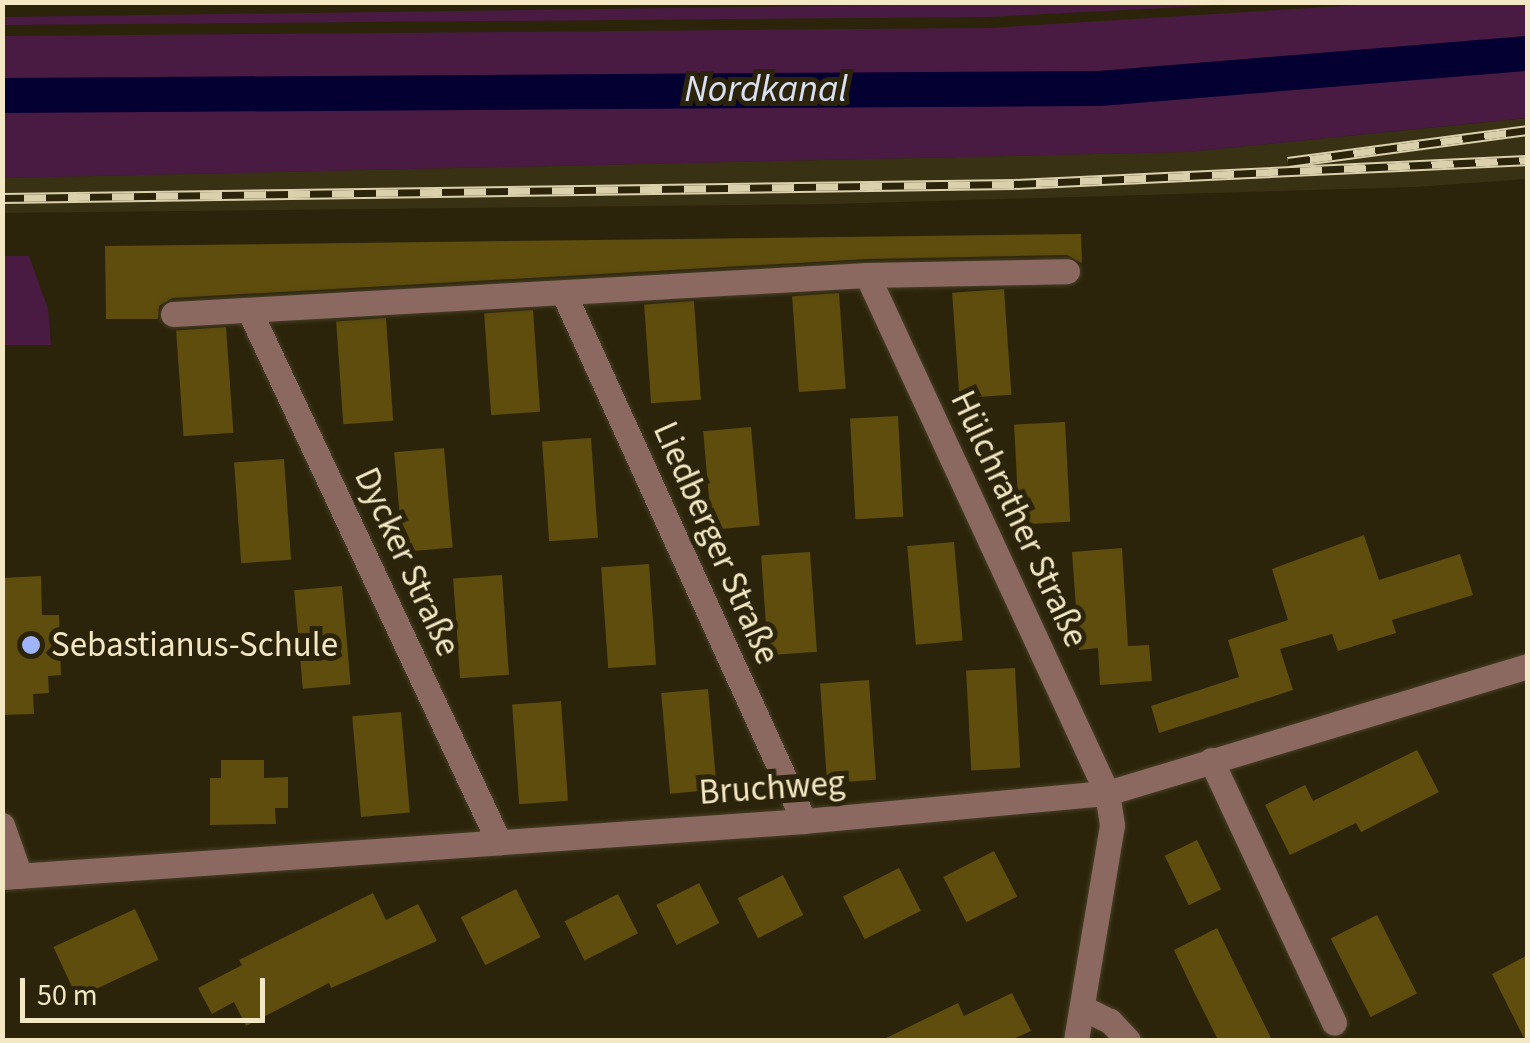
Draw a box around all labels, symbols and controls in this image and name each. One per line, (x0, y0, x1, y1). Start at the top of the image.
water label: Nordkanal (684, 67, 848, 113)
street label: Hülchrather Straße (941, 384, 1097, 654)
street label: Liedberger Straße (644, 415, 788, 671)
street label: Dycker Straße (345, 461, 469, 663)
place label: Sebastianus-Schule (51, 624, 338, 666)
marker: Sebastianus-Schule (20, 634, 42, 656)
street label: Bruchweg (697, 762, 847, 814)
scale bar (25, 958, 270, 1020)
text: 50 m (37, 974, 98, 1017)

